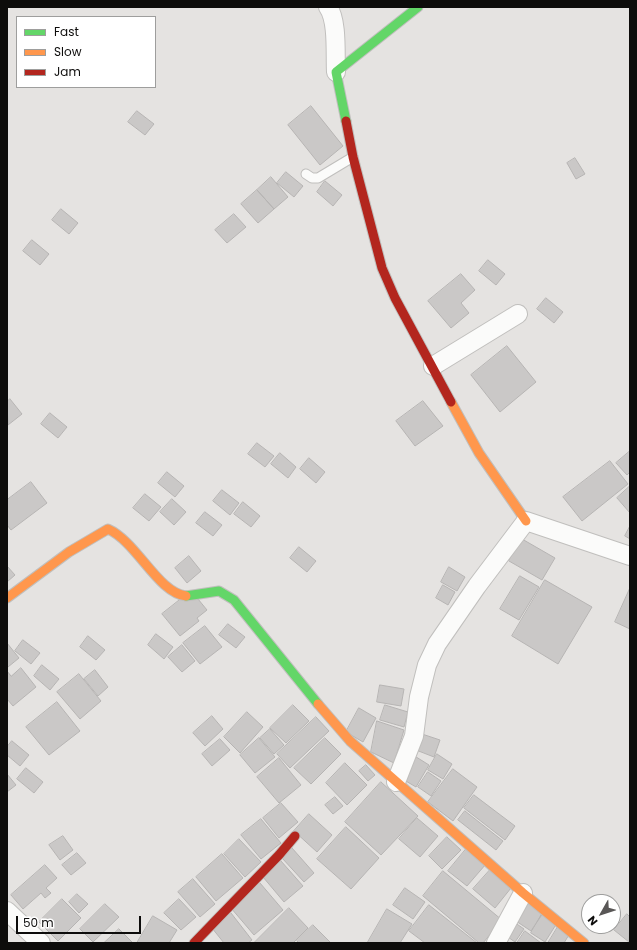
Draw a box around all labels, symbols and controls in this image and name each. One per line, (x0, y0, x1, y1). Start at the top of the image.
legend (16, 16, 156, 88)
text: Fast (54, 23, 79, 40)
text: Slow (54, 43, 82, 60)
text: Jam (54, 63, 81, 80)
north arrow (581, 894, 621, 934)
scale bar (18, 908, 143, 934)
text: N (584, 913, 601, 929)
text: 50 m (23, 914, 54, 931)

